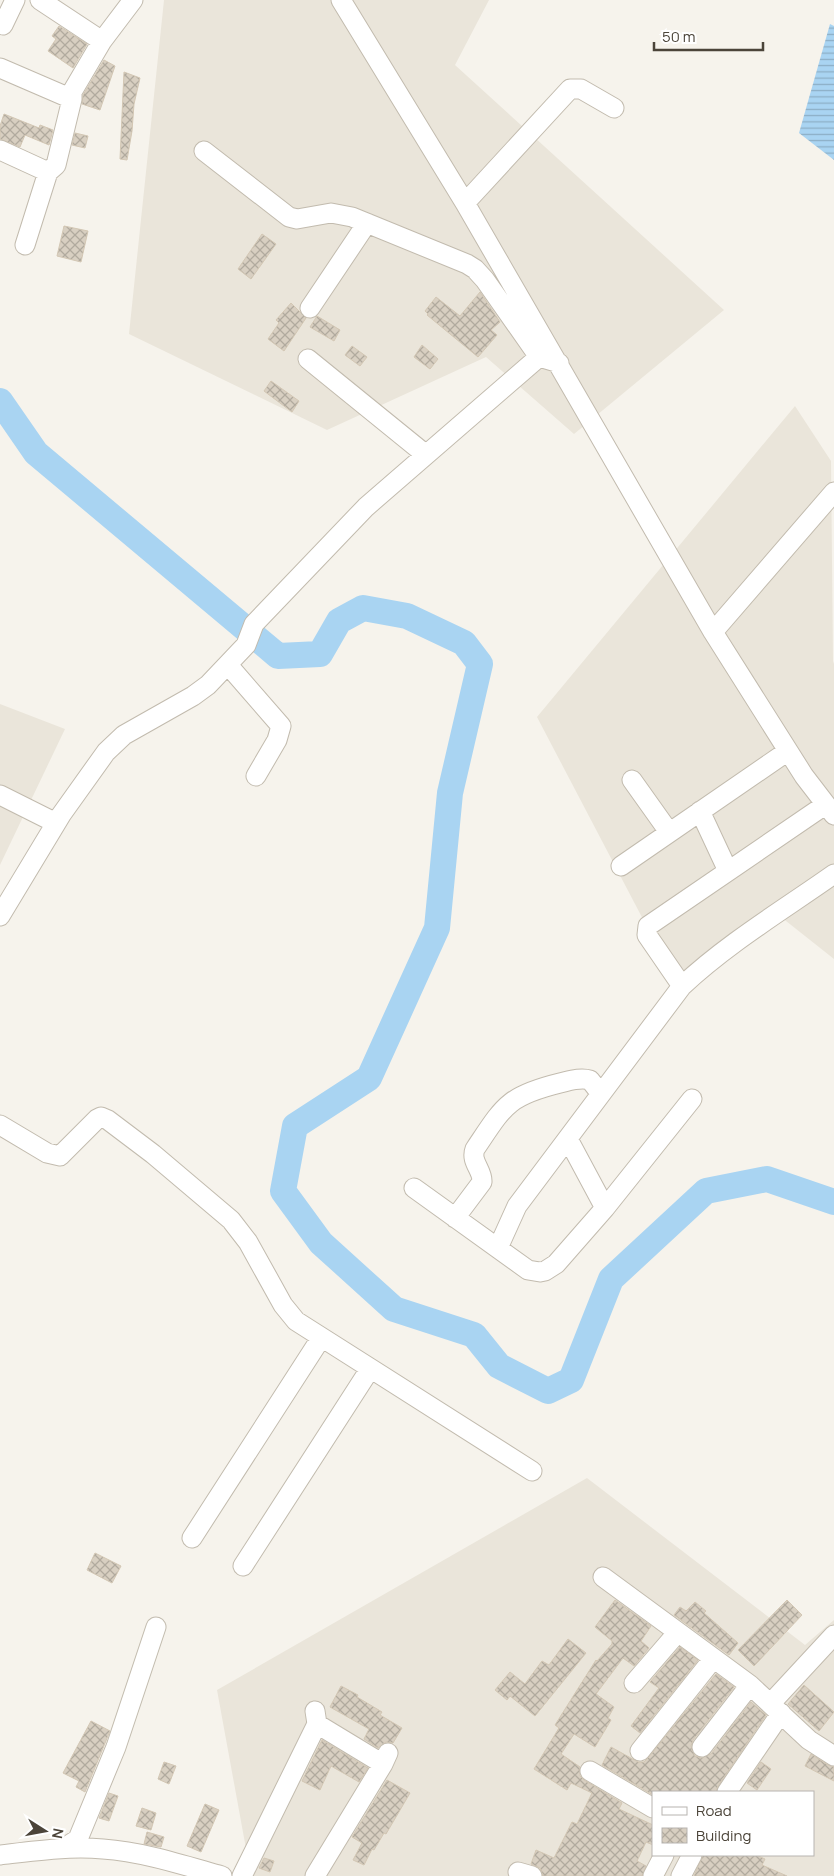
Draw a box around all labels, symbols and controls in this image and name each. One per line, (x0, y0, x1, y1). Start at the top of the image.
scale bar (654, 20, 763, 52)
text: 50 m (662, 26, 696, 47)
legend (652, 1791, 814, 1856)
text: Road (696, 1800, 732, 1821)
north arrow (20, 1806, 70, 1856)
text: Building (696, 1825, 751, 1846)
text: N (48, 1827, 69, 1840)

